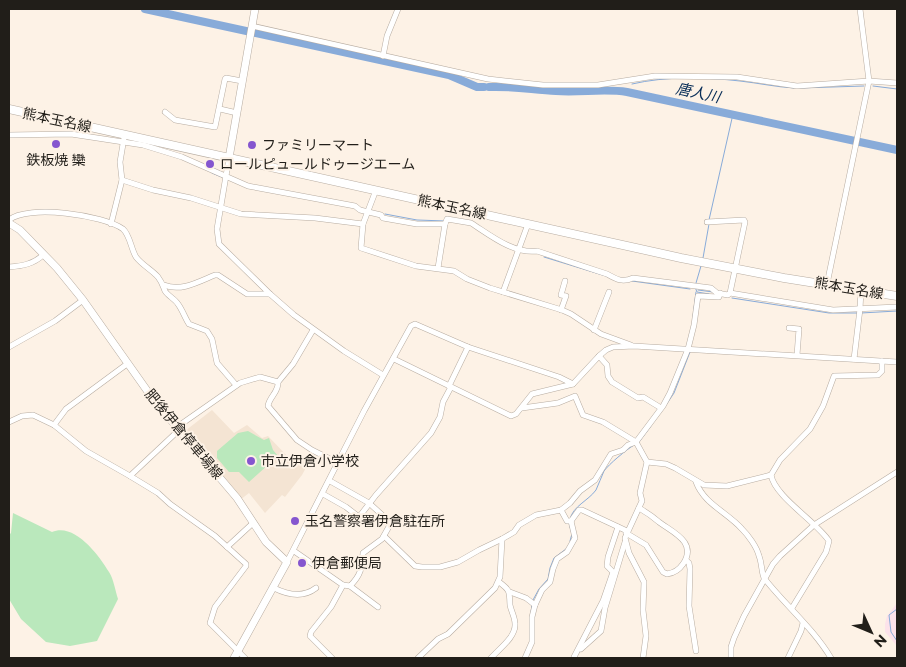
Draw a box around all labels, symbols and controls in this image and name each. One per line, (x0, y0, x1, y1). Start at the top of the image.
water label: 唐人川 (674, 79, 724, 107)
street label: 熊本玉名線 (21, 104, 93, 136)
place label: ファミリーマート (262, 136, 374, 154)
marker: 鉄板焼 欒 (50, 138, 62, 150)
marker: ファミリーマート (246, 139, 258, 151)
place label: 鉄板焼 欒 (26, 151, 86, 169)
place label: ロールピュールドゥージエーム (220, 155, 415, 173)
marker: ロールピュールドゥージエーム (204, 158, 216, 170)
street label: 熊本玉名線 (416, 191, 488, 223)
street label: 熊本玉名線 (813, 273, 885, 303)
street label: 肥後伊倉停車場線 (141, 385, 227, 483)
place label: 市立伊倉小学校 (261, 452, 359, 470)
marker: 市立伊倉小学校 (245, 455, 257, 467)
place label: 玉名警察署伊倉駐在所 (305, 512, 445, 530)
marker: 玉名警察署伊倉駐在所 (289, 515, 301, 527)
place label: 伊倉郵便局 (312, 554, 382, 572)
marker: 伊倉郵便局 (296, 557, 308, 569)
north arrow (846, 607, 896, 657)
text: N (870, 631, 891, 651)

